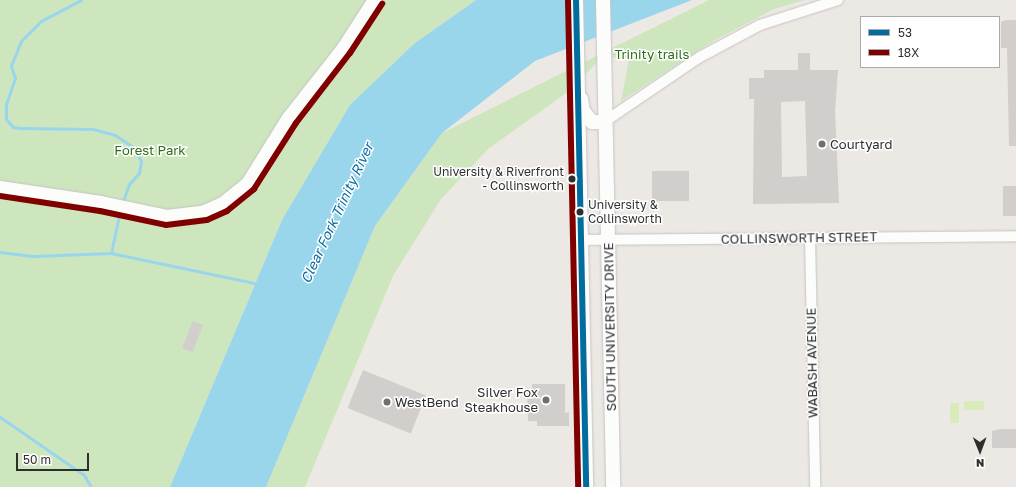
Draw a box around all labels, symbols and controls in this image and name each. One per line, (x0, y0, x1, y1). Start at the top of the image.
legend (860, 16, 1000, 68)
text: 53 (898, 25, 912, 40)
text: 18X (898, 45, 919, 60)
park label: Trinity trails (615, 46, 689, 62)
place label: Courtyard (830, 136, 892, 152)
marker: Courtyard (817, 139, 827, 149)
water label: Clear Fork Trinity River (297, 140, 377, 286)
park label: Forest Park (114, 142, 186, 158)
place label: University & Riverfront - Collinsworth (433, 165, 564, 193)
marker: University & Riverfront - Collinsworth (567, 174, 577, 184)
place label: University & Collinsworth (588, 198, 662, 226)
marker: University & Collinsworth (575, 207, 585, 217)
street label: COLLINSWORTH STREET (721, 229, 877, 247)
street label: SOUTH UNIVERSITY DRIVE (601, 243, 619, 411)
street label: WABASH AVENUE (803, 308, 821, 418)
place label: Silver Fox Steakhouse (464, 385, 538, 416)
place label: WestBend (395, 394, 459, 410)
marker: Silver Fox Steakhouse (541, 395, 551, 405)
marker: WestBend (382, 397, 392, 407)
north arrow (960, 431, 1000, 471)
scale bar (18, 445, 91, 471)
text: 50 m (23, 452, 51, 467)
text: N (976, 457, 985, 470)

